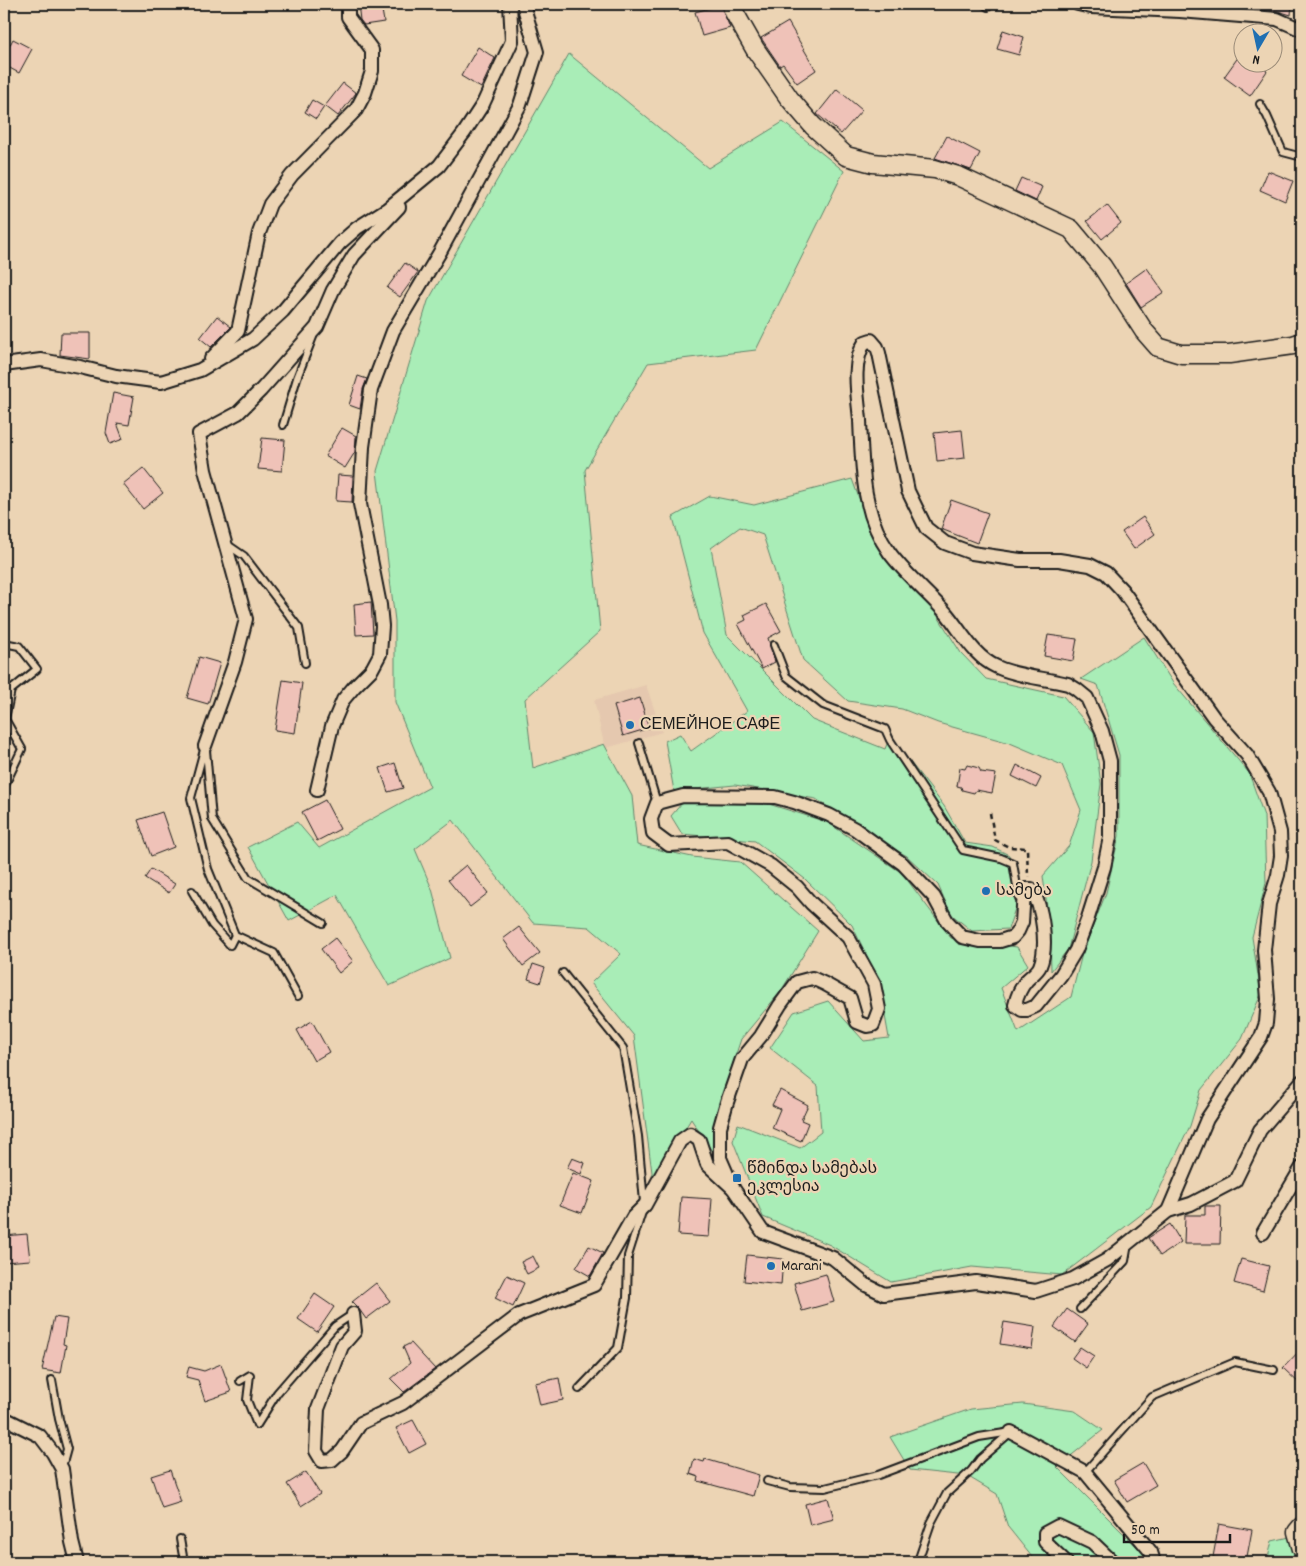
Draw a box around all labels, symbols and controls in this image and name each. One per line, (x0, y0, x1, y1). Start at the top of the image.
north arrow (1234, 22, 1284, 72)
text: N (1251, 48, 1261, 69)
place label: СЕМЕЙНОЕ САФЕ (640, 714, 780, 737)
marker: СЕМЕЙНОЕ САФЕ (624, 719, 636, 731)
place label: სამება (996, 880, 1052, 903)
marker: სამება (980, 885, 992, 897)
place label: წმინდა სამებას ეკლესია (747, 1158, 877, 1199)
marker: წმინდა სამებას ეკლესია (731, 1172, 743, 1184)
place label: Marani (781, 1255, 822, 1278)
marker: Marani (765, 1260, 777, 1272)
scale bar (1124, 1511, 1230, 1543)
text: 50 m (1131, 1520, 1160, 1542)

